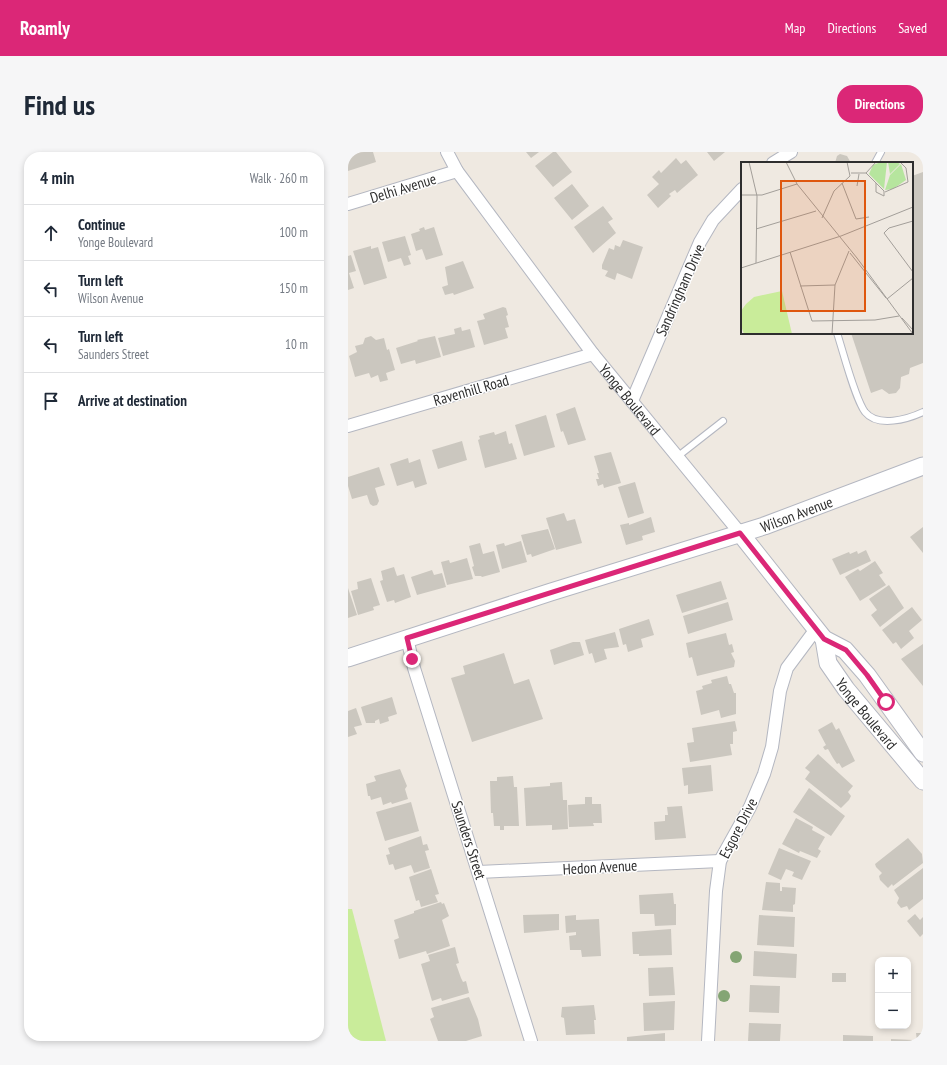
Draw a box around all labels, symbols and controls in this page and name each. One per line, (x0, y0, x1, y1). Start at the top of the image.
text: Roamly (20, 16, 70, 40)
text: Map (785, 19, 805, 37)
text: Directions (827, 19, 876, 37)
text: Saved (898, 19, 927, 37)
button: Directions (837, 85, 923, 123)
text: Find us (24, 86, 95, 123)
inset map (741, 162, 913, 334)
text: 4 min (40, 167, 74, 189)
street label: Delhi Avenue (368, 169, 438, 207)
text: Walk · 260 m (250, 170, 308, 187)
text: Continue (78, 215, 125, 234)
icon: ahead (40, 222, 62, 244)
text: 100 m (279, 224, 308, 241)
text: Yonge Boulevard (78, 234, 153, 251)
street label: Sandringham Drive (651, 241, 709, 339)
text: Turn left (78, 271, 123, 290)
icon: left (40, 278, 62, 300)
text: 150 m (279, 280, 308, 297)
text: Wilson Avenue (78, 290, 144, 307)
text: Turn left (78, 327, 123, 346)
icon: left (40, 334, 62, 356)
text: 10 m (285, 336, 308, 353)
text: Saunders Street (78, 346, 149, 363)
street label: Yonge Boulevard (595, 360, 665, 439)
street label: Ravenhill Road (431, 370, 511, 410)
icon: arrive (40, 390, 62, 412)
text: Arrive at destination (78, 391, 187, 410)
street label: Wilson Avenue (758, 492, 835, 536)
route end (403, 650, 421, 668)
street label: Yonge Boulevard (832, 674, 902, 753)
route start (877, 693, 895, 711)
street label: Esgore Drive (715, 795, 761, 861)
street label: Saunders Street (447, 798, 491, 882)
street label: Hedon Avenue (562, 856, 638, 878)
map controls (875, 957, 911, 1029)
button: + (875, 957, 911, 993)
button: − (875, 993, 911, 1029)

